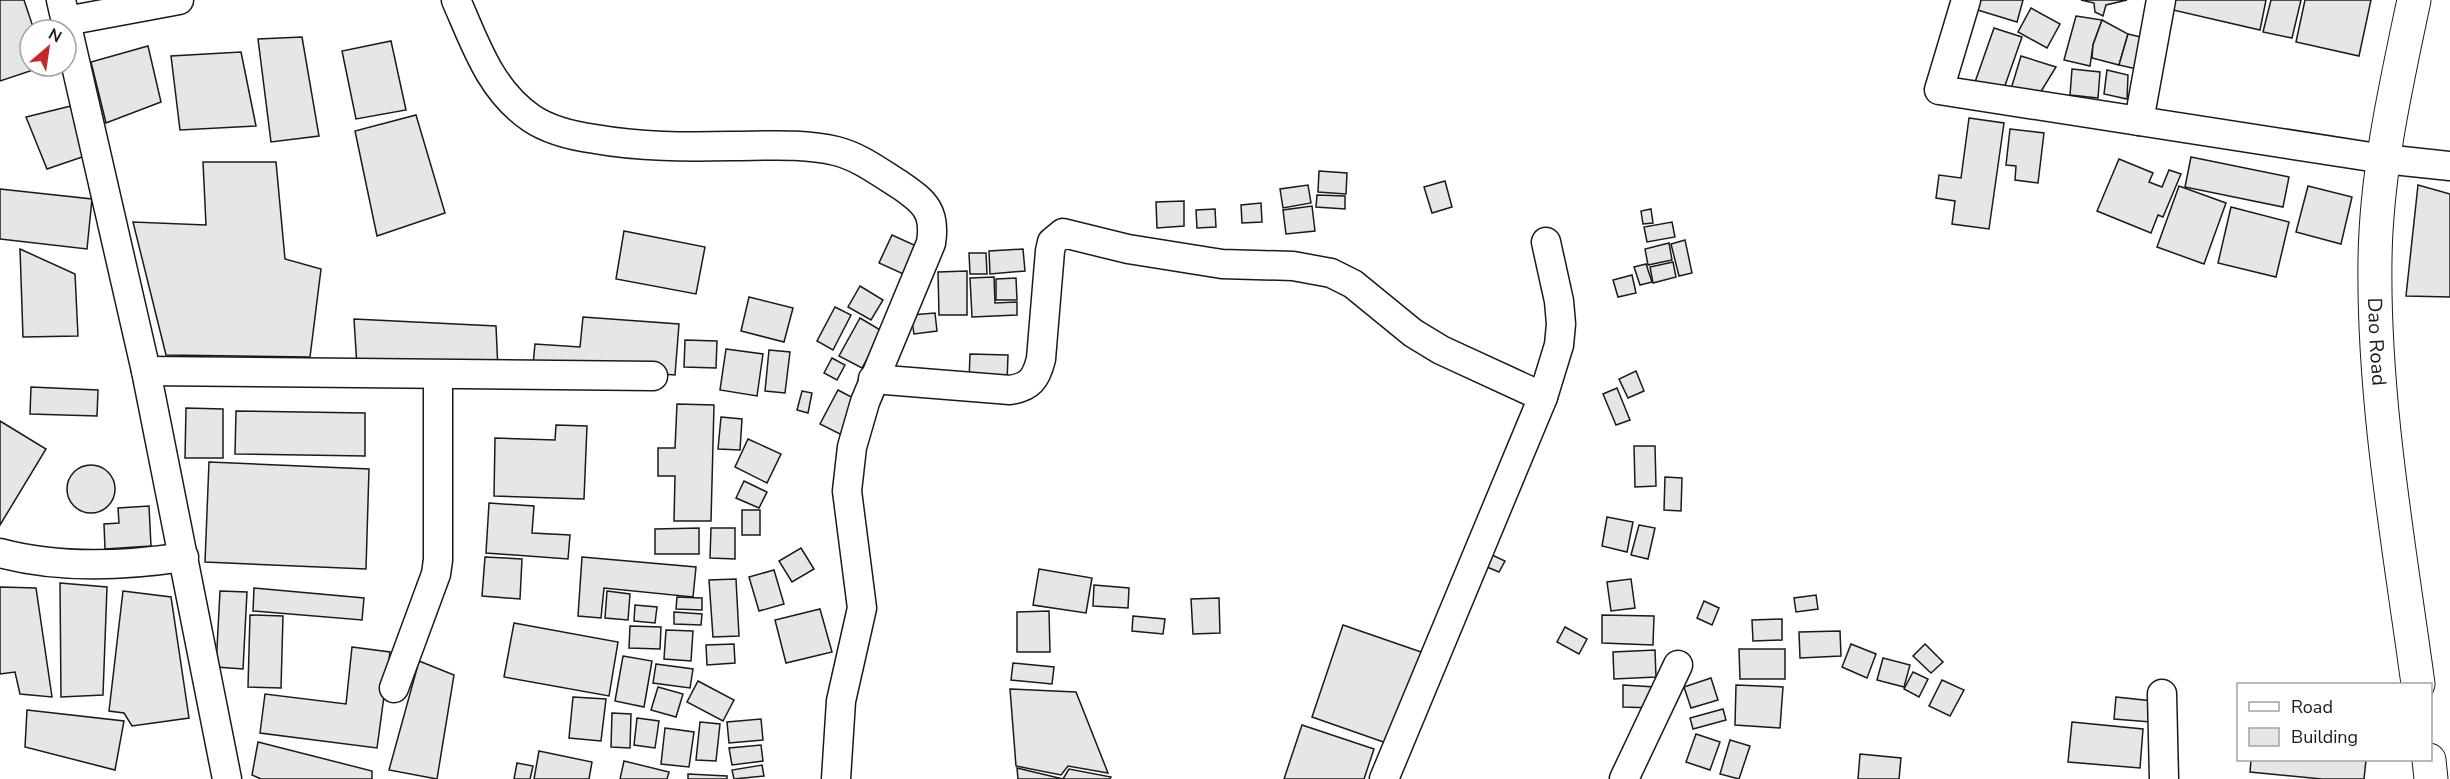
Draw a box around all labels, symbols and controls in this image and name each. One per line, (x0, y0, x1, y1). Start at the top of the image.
north arrow (18, 18, 78, 78)
text: N (44, 23, 65, 48)
street label: Dao Road (2361, 297, 2393, 387)
legend (2237, 683, 2432, 761)
text: Road (2291, 695, 2333, 719)
text: Building (2291, 725, 2358, 749)

